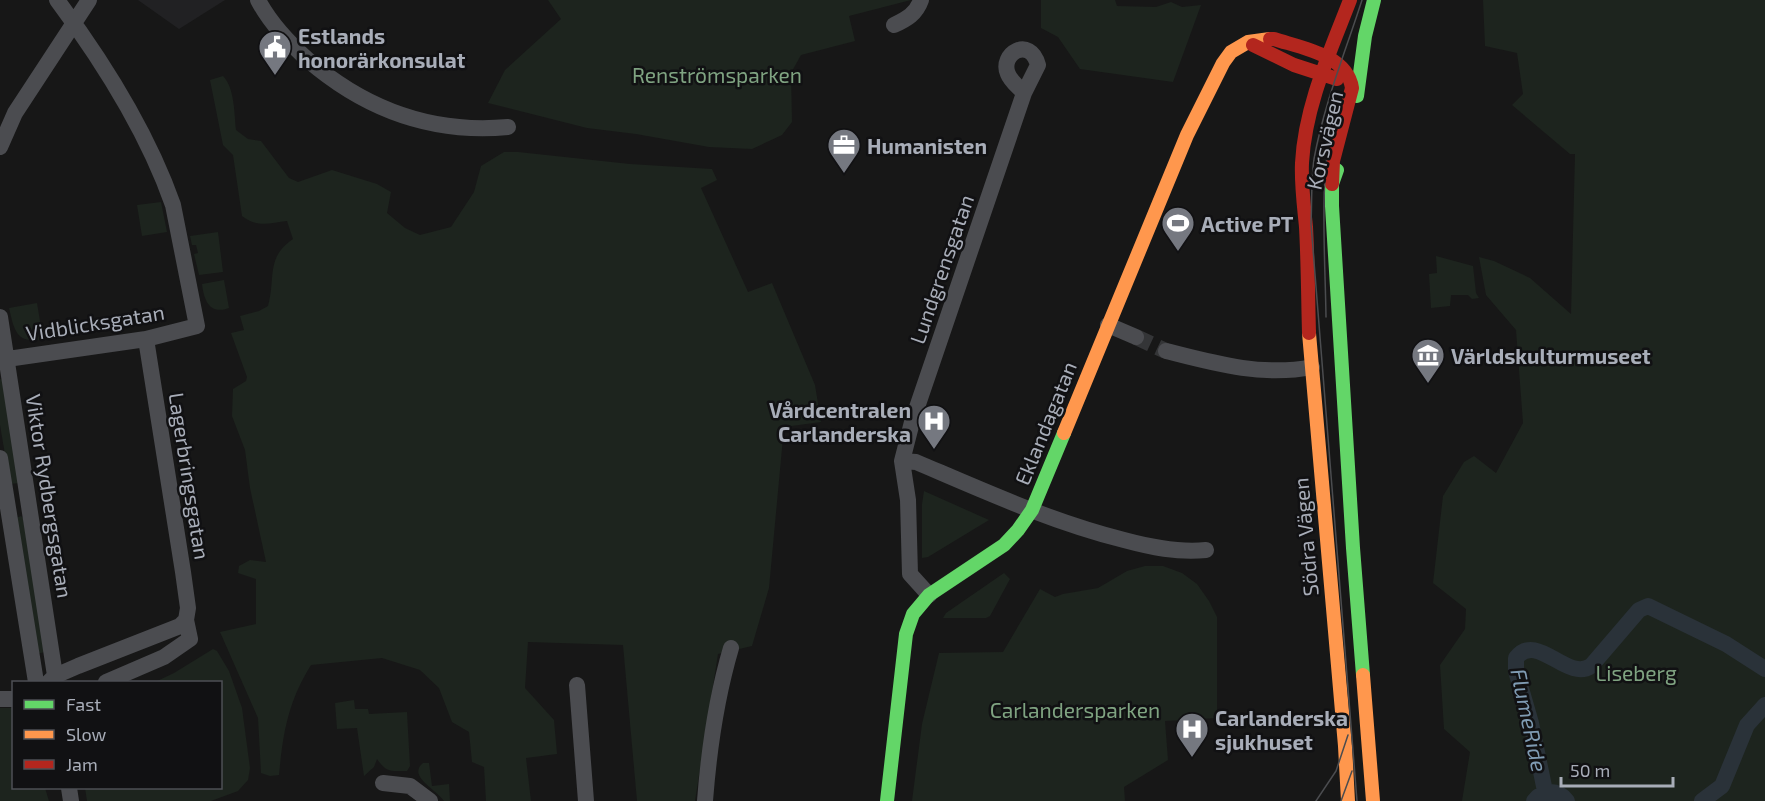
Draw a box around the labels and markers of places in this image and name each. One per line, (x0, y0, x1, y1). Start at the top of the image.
place label: Estlands honorärkonsulat (298, 23, 466, 72)
public building icon: Estlands honorärkonsulat (257, 29, 293, 76)
office icon: Humanisten (826, 127, 862, 174)
place label: Humanisten (867, 133, 987, 158)
sports icon: Active PT (1160, 205, 1196, 252)
place label: Active PT (1201, 211, 1294, 236)
museum icon: Världskulturmuseet (1410, 337, 1446, 384)
place label: Världskulturmuseet (1451, 343, 1651, 368)
place label: Vårdcentralen Carlanderska (769, 397, 911, 446)
hospital icon: Vårdcentralen Carlanderska (916, 403, 952, 450)
place label: Carlanderska sjukhuset (1215, 705, 1348, 754)
hospital icon: Carlanderska sjukhuset (1174, 711, 1210, 758)

